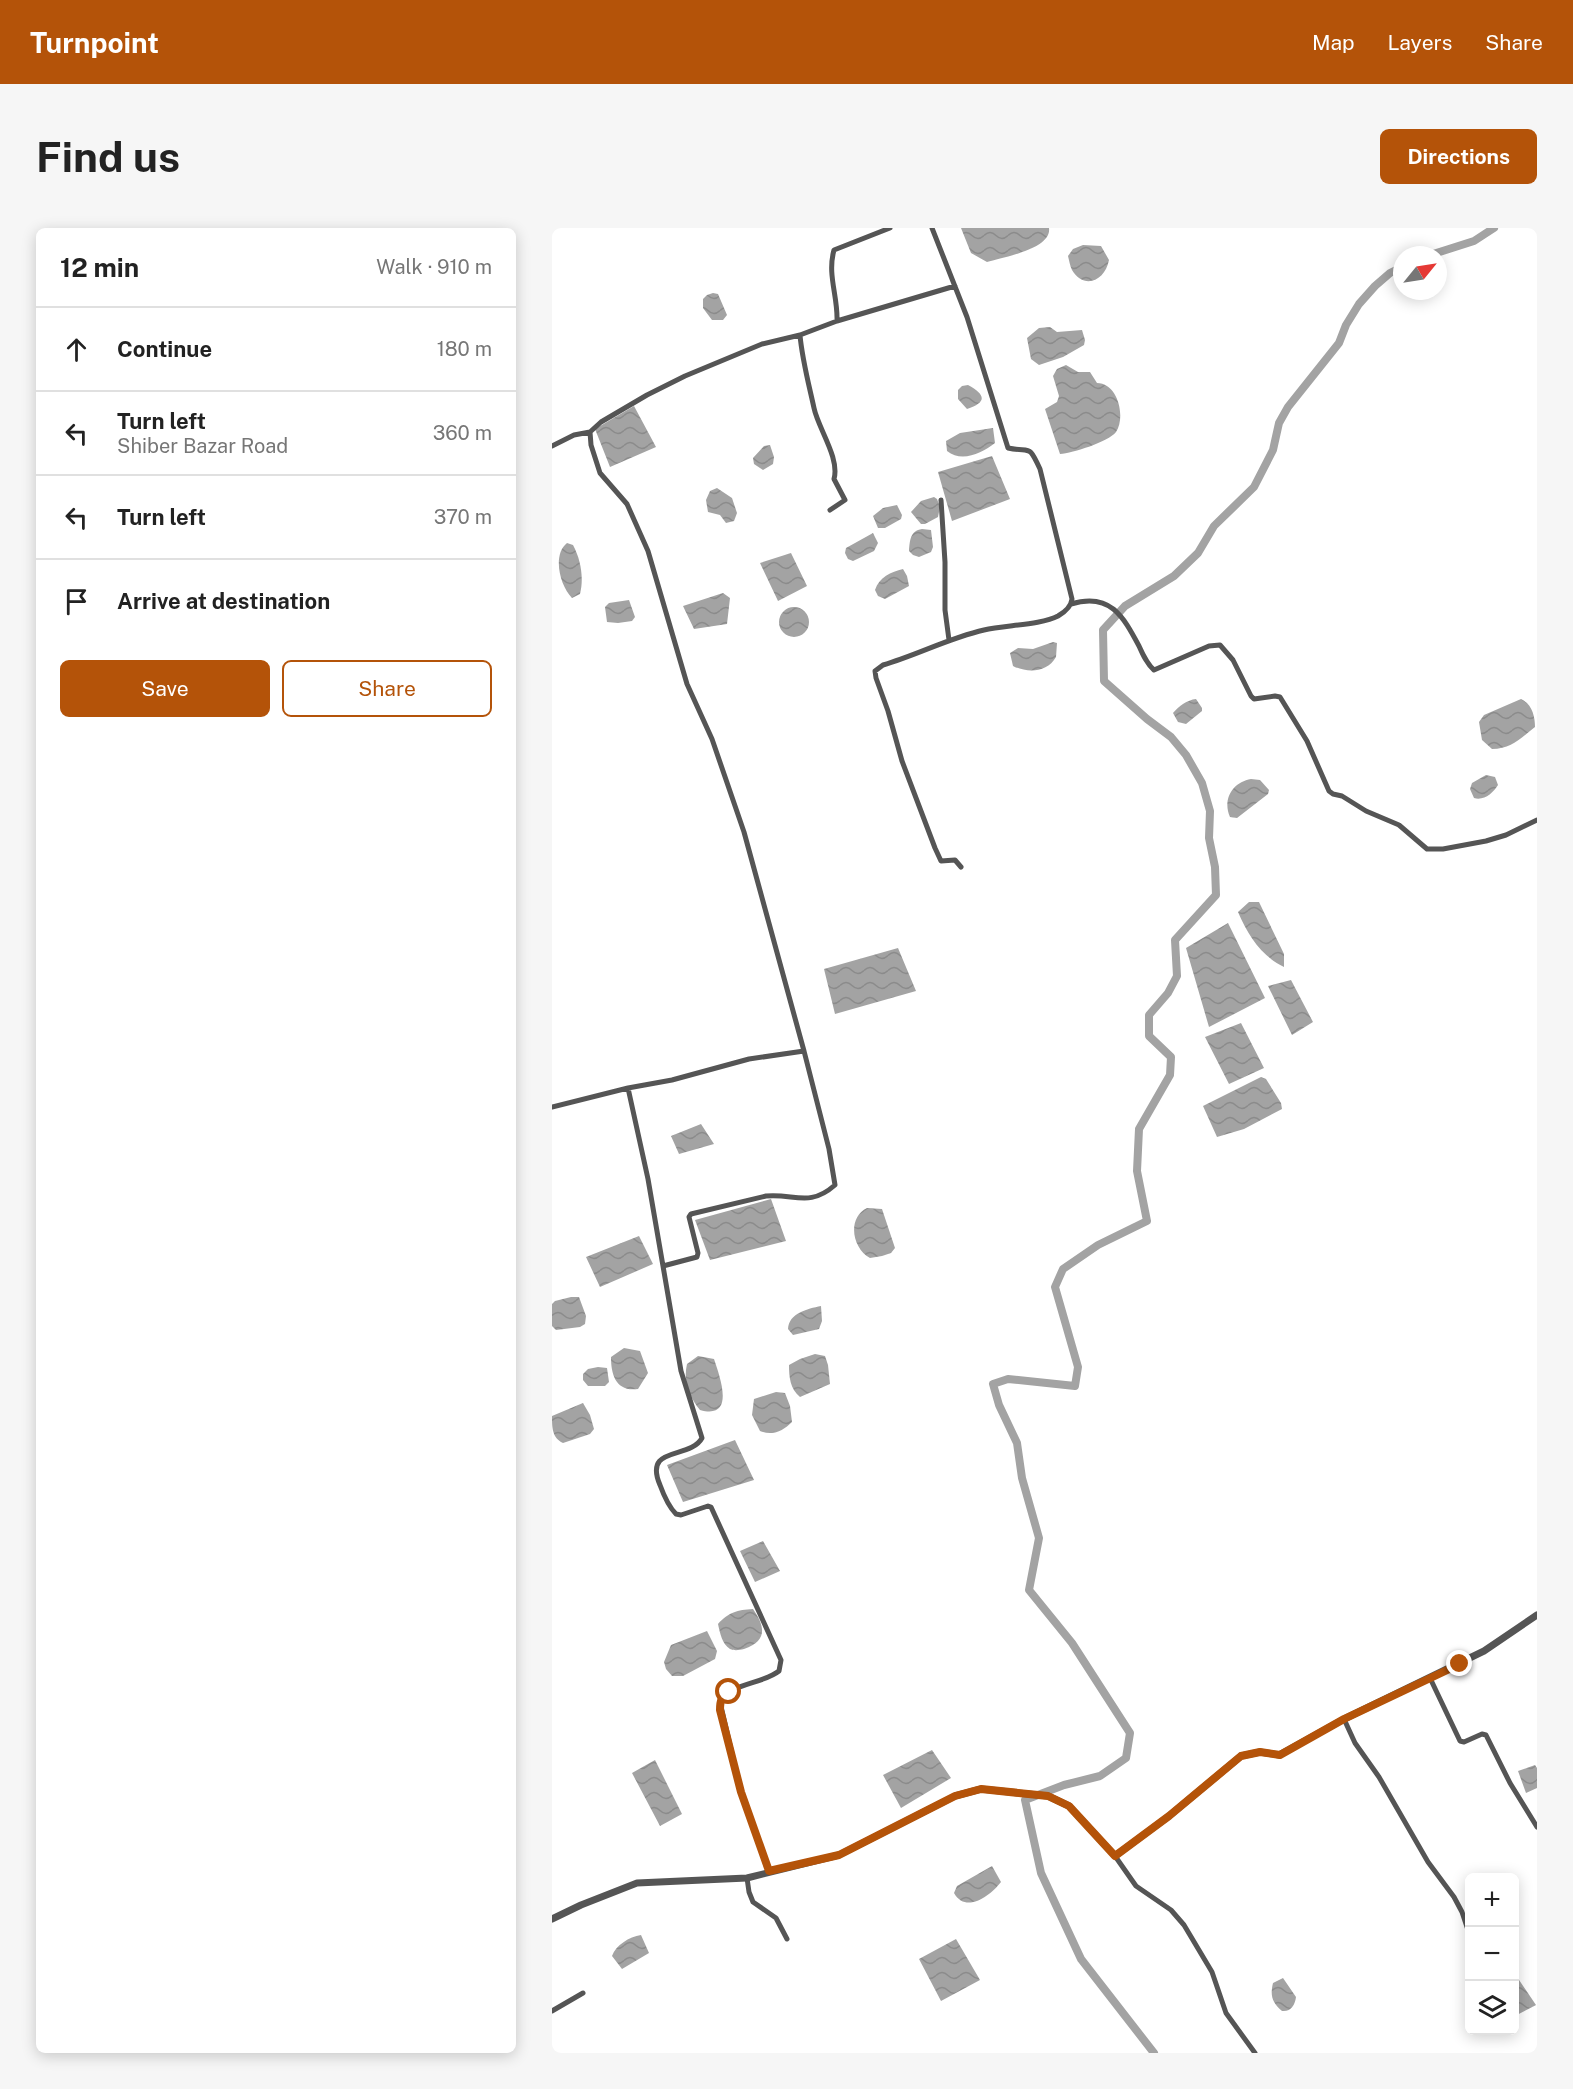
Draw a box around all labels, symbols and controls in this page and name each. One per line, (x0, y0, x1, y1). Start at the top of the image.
text: Turnpoint (30, 26, 159, 59)
text: Map (1312, 30, 1355, 55)
text: Layers (1388, 30, 1452, 55)
text: Share (1485, 30, 1543, 55)
button: Directions (1380, 129, 1537, 184)
text: Find us (36, 132, 180, 181)
north arrow (1393, 246, 1447, 300)
text: 12 min (60, 252, 139, 283)
text: Walk · 910 m (376, 255, 492, 279)
icon: ahead (60, 333, 93, 366)
text: Continue (117, 336, 212, 362)
text: 180 m (437, 337, 492, 361)
text: Turn left (117, 408, 206, 434)
icon: left (60, 417, 93, 450)
text: 360 m (433, 421, 492, 445)
text: Shiber Bazar Road (117, 434, 288, 458)
icon: left (60, 501, 93, 534)
text: Turn left (117, 504, 206, 530)
text: 370 m (434, 505, 492, 529)
icon: arrive (60, 585, 93, 618)
text: Arrive at destination (117, 588, 330, 614)
button: Save (60, 660, 270, 717)
button: Share (282, 660, 492, 717)
route end (1446, 1650, 1472, 1676)
route start (715, 1678, 741, 1704)
map controls (1465, 1873, 1519, 2035)
button: + (1465, 1873, 1519, 1927)
button: − (1465, 1927, 1519, 1981)
button: layers (1465, 1981, 1519, 2035)

